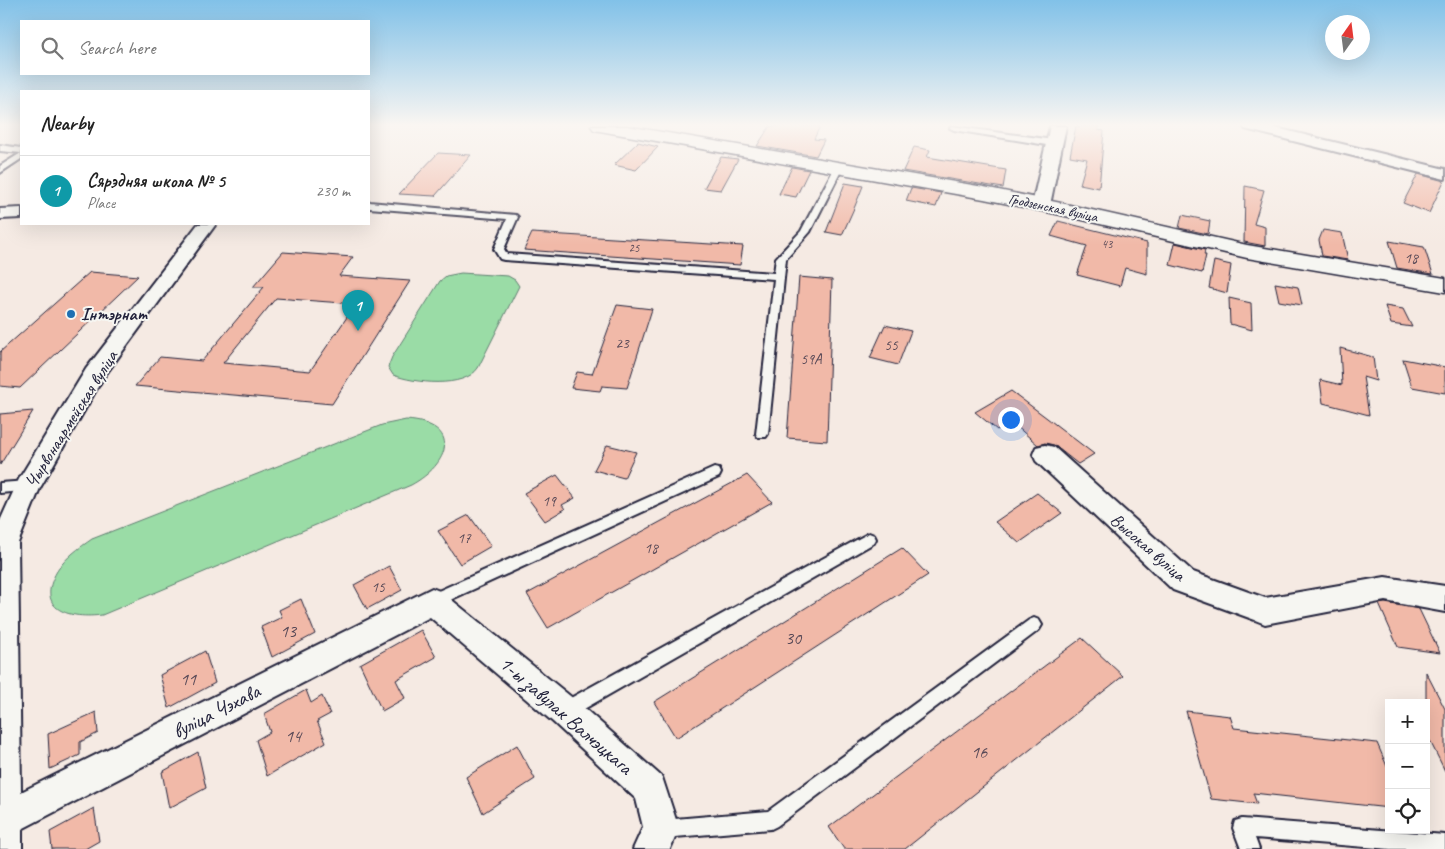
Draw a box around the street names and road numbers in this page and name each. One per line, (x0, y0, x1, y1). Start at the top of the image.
street label: Гродзенская вуліца (1007, 189, 1101, 227)
street label: Чырвонаармейская вуліца (20, 345, 123, 492)
street label: Высокая вуліца (1106, 508, 1191, 586)
street label: 1-ы завулак Валчэцкага (493, 650, 639, 782)
street label: вуліца Чэхава (168, 677, 266, 744)

